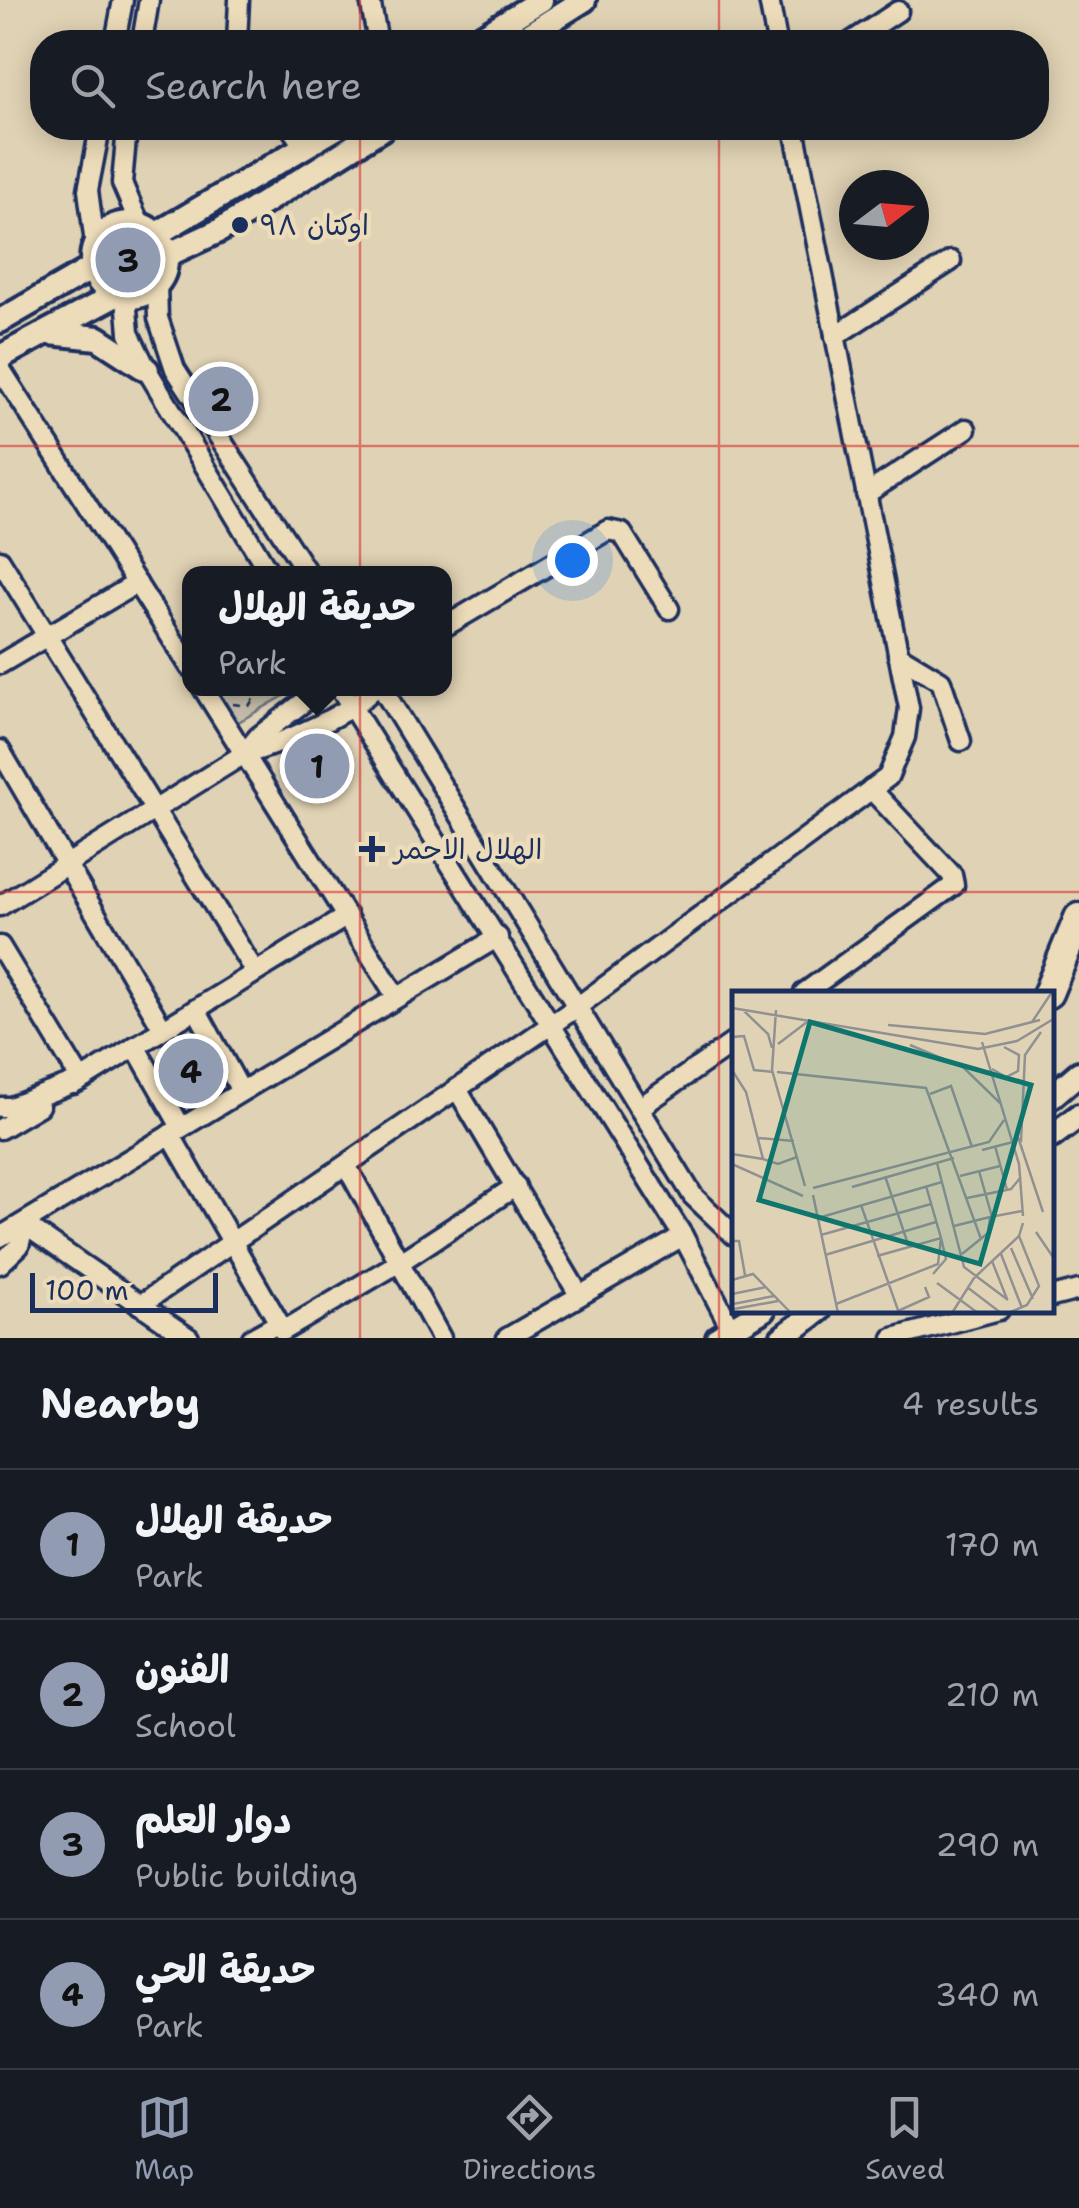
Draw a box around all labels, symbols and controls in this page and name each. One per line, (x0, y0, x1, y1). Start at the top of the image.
search box (30, 30, 1049, 140)
icon: search (65, 58, 120, 113)
text: Search here (145, 60, 362, 111)
north arrow (839, 170, 929, 260)
place label: اوكتان ٩٨ (260, 206, 369, 244)
marker: اوكتان ٩٨ (229, 214, 251, 236)
pin: 3 (96, 222, 160, 298)
pin: 2 (188, 362, 254, 436)
your location (547, 535, 598, 586)
popup (182, 566, 452, 696)
text: حديقة الهلال (218, 581, 416, 632)
text: Park (218, 641, 287, 684)
pin: 1 (284, 728, 350, 804)
place label: الهلال الاحمر (392, 830, 542, 868)
marker: الهلال الاحمر (359, 836, 385, 862)
inset map (732, 991, 1054, 1313)
pin: 4 (158, 1034, 224, 1108)
scale bar (30, 1268, 218, 1312)
text: 100 m (45, 1271, 129, 1309)
text: Nearby (40, 1375, 200, 1431)
text: 4 results (902, 1382, 1039, 1425)
text: حديقة الهلال (135, 1494, 333, 1545)
text: 1 (65, 1523, 80, 1566)
text: 170 m (945, 1523, 1039, 1566)
text: Park (135, 1554, 204, 1597)
text: الفنون (135, 1644, 229, 1695)
text: 2 (61, 1673, 84, 1716)
text: 210 m (945, 1673, 1039, 1716)
text: School (135, 1704, 236, 1747)
text: دوار العلم (135, 1794, 292, 1845)
text: 3 (61, 1823, 84, 1866)
text: 290 m (936, 1823, 1039, 1866)
text: Public building (135, 1854, 358, 1897)
text: حديقة الحي (135, 1944, 316, 1995)
text: 4 (61, 1973, 84, 2016)
text: 340 m (935, 1973, 1039, 2016)
text: Park (135, 2004, 204, 2047)
tab: Map (134, 2090, 194, 2188)
tab: Directions (463, 2090, 596, 2188)
tab: Saved (865, 2090, 945, 2188)

